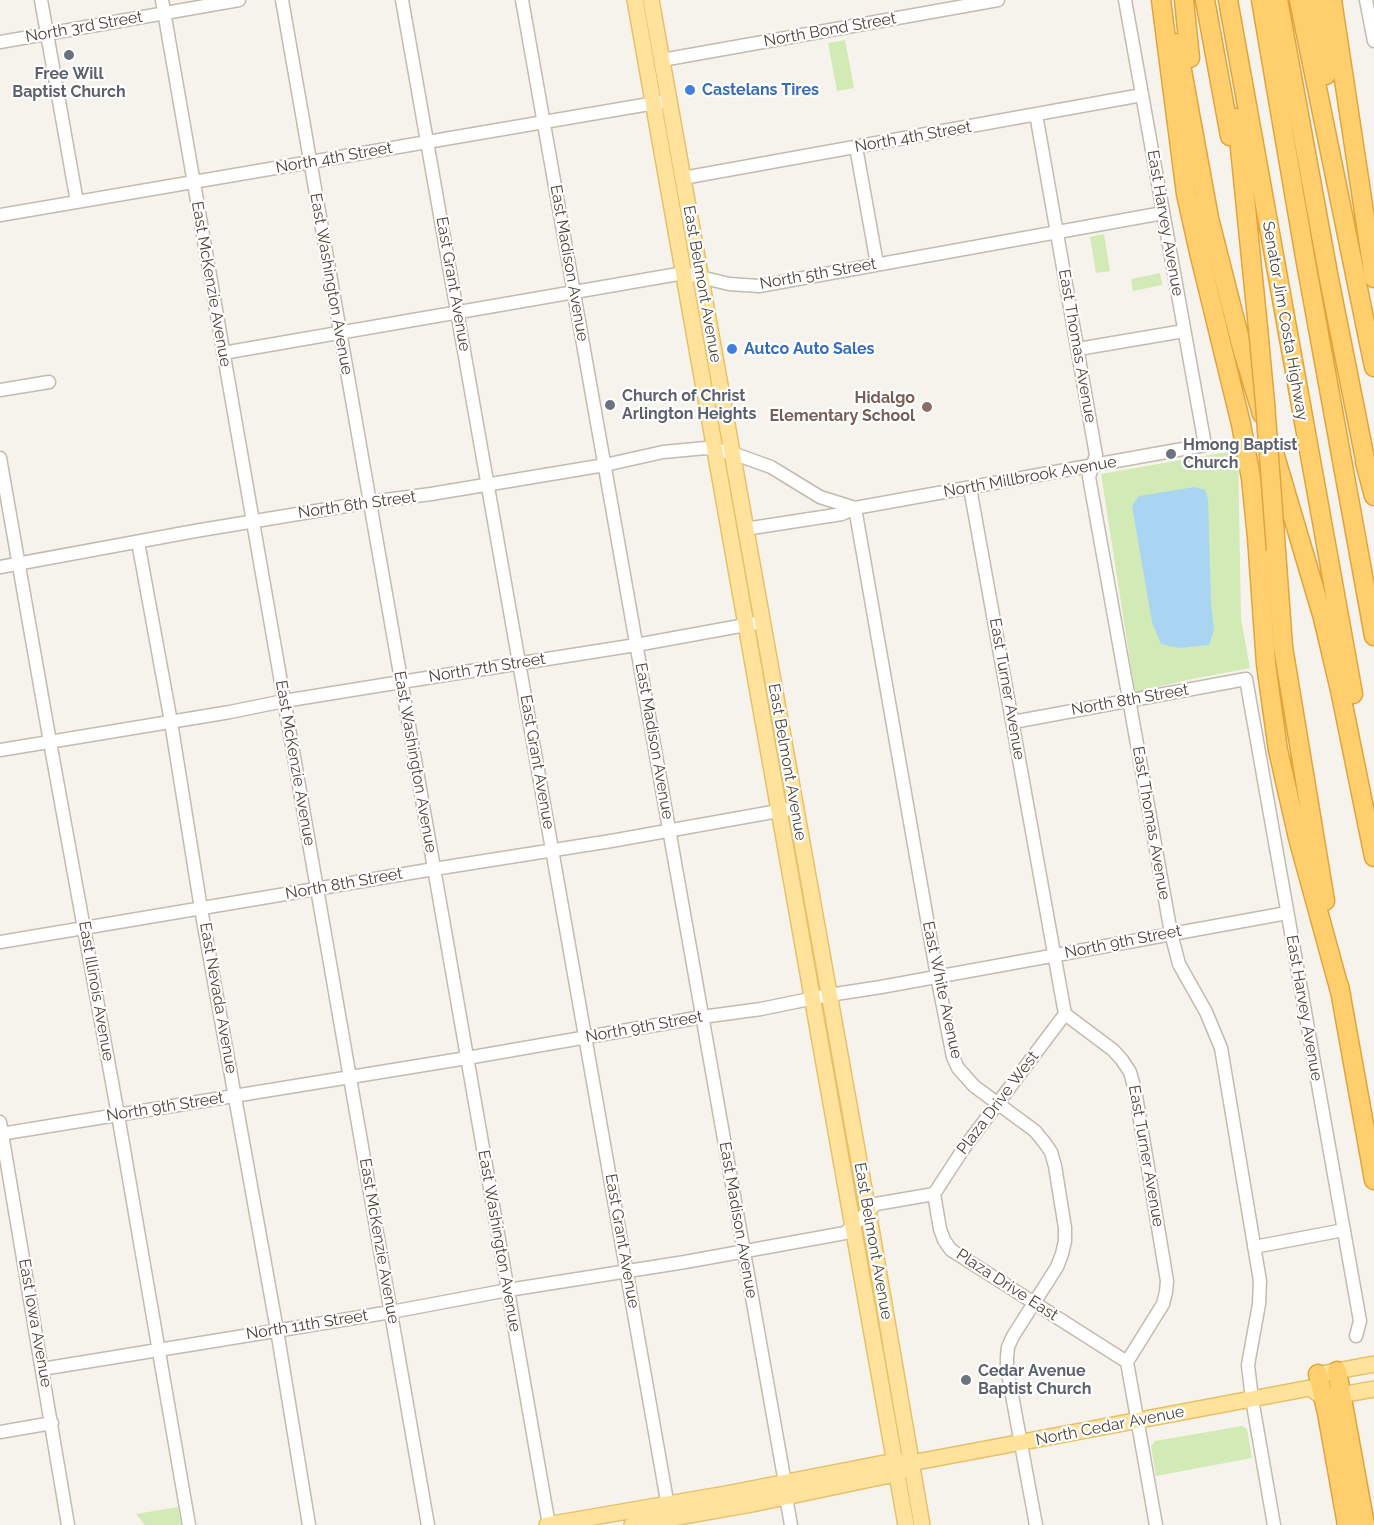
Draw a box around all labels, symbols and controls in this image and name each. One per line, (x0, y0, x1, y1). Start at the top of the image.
street label: North 3rd Street (24, 7, 144, 47)
street label: North Bond Street (762, 9, 898, 51)
marker: Free Will Baptist Church (62, 48, 76, 62)
place label: Free Will Baptist Church (12, 64, 126, 102)
place label: Castelans Tires (702, 80, 819, 100)
marker: Castelans Tires (683, 83, 697, 97)
street label: North 4th Street (853, 117, 973, 157)
street label: North 4th Street (274, 138, 394, 178)
street label: East Harvey Avenue (1143, 148, 1187, 298)
street label: East Madison Avenue (546, 183, 592, 343)
street label: East Washington Avenue (306, 192, 356, 376)
street label: East McKenzie Avenue (187, 200, 235, 368)
street label: East Belmont Avenue (679, 204, 725, 364)
street label: East Grant Avenue (432, 215, 474, 353)
street label: Senator Jim Costa Highway (1258, 220, 1312, 422)
street label: North 5th Street (758, 254, 878, 294)
street label: East Thomas Avenue (1054, 268, 1100, 424)
place label: Autco Auto Sales (744, 339, 875, 359)
marker: Autco Auto Sales (725, 342, 739, 356)
place label: Church of Christ Arlington Heights (622, 386, 756, 424)
place label: Hidalgo Elementary School (770, 388, 915, 426)
marker: Church of Christ Arlington Heights (603, 398, 617, 412)
marker: Hidalgo Elementary School (920, 400, 934, 414)
place label: Hmong Baptist Church (1183, 435, 1297, 473)
marker: Hmong Baptist Church (1164, 447, 1178, 461)
street label: North Millbrook Avenue (942, 452, 1118, 502)
street label: North 6th Street (297, 487, 417, 523)
street label: East Turner Avenue (985, 617, 1029, 761)
street label: North 7th Street (427, 649, 547, 687)
street label: East Madison Avenue (631, 661, 677, 821)
street label: East Washington Avenue (390, 670, 440, 854)
street label: East McKenzie Avenue (271, 679, 319, 847)
street label: North 8th Street (1070, 680, 1190, 720)
street label: East Belmont Avenue (764, 682, 810, 842)
street label: East Grant Avenue (516, 693, 558, 831)
street label: East Thomas Avenue (1128, 745, 1174, 901)
street label: North 8th Street (284, 864, 404, 904)
street label: East Illinois Avenue (74, 919, 118, 1063)
street label: East White Avenue (918, 920, 966, 1060)
street label: East Nevada Avenue (195, 921, 241, 1075)
street label: North 9th Street (1063, 921, 1183, 963)
street label: East Harvey Avenue (1282, 933, 1326, 1083)
street label: North 9th Street (584, 1007, 704, 1047)
street label: Plaza Drive West (953, 1048, 1043, 1158)
street label: East Turner Avenue (1124, 1084, 1168, 1228)
street label: North 9th Street (105, 1088, 225, 1126)
street label: East Madison Avenue (715, 1140, 761, 1300)
street label: East Washington Avenue (474, 1149, 524, 1333)
street label: East McKenzie Avenue (355, 1157, 403, 1325)
street label: East Belmont Avenue (850, 1161, 896, 1321)
street label: East Grant Avenue (601, 1172, 643, 1310)
street label: Plaza Drive East (953, 1245, 1061, 1325)
street label: East Iowa Avenue (14, 1257, 56, 1389)
street label: North 11th Street (245, 1306, 369, 1344)
place label: Cedar Avenue Baptist Church (978, 1361, 1091, 1399)
marker: Cedar Avenue Baptist Church (959, 1373, 973, 1387)
street label: North Cedar Avenue (1034, 1402, 1186, 1450)

